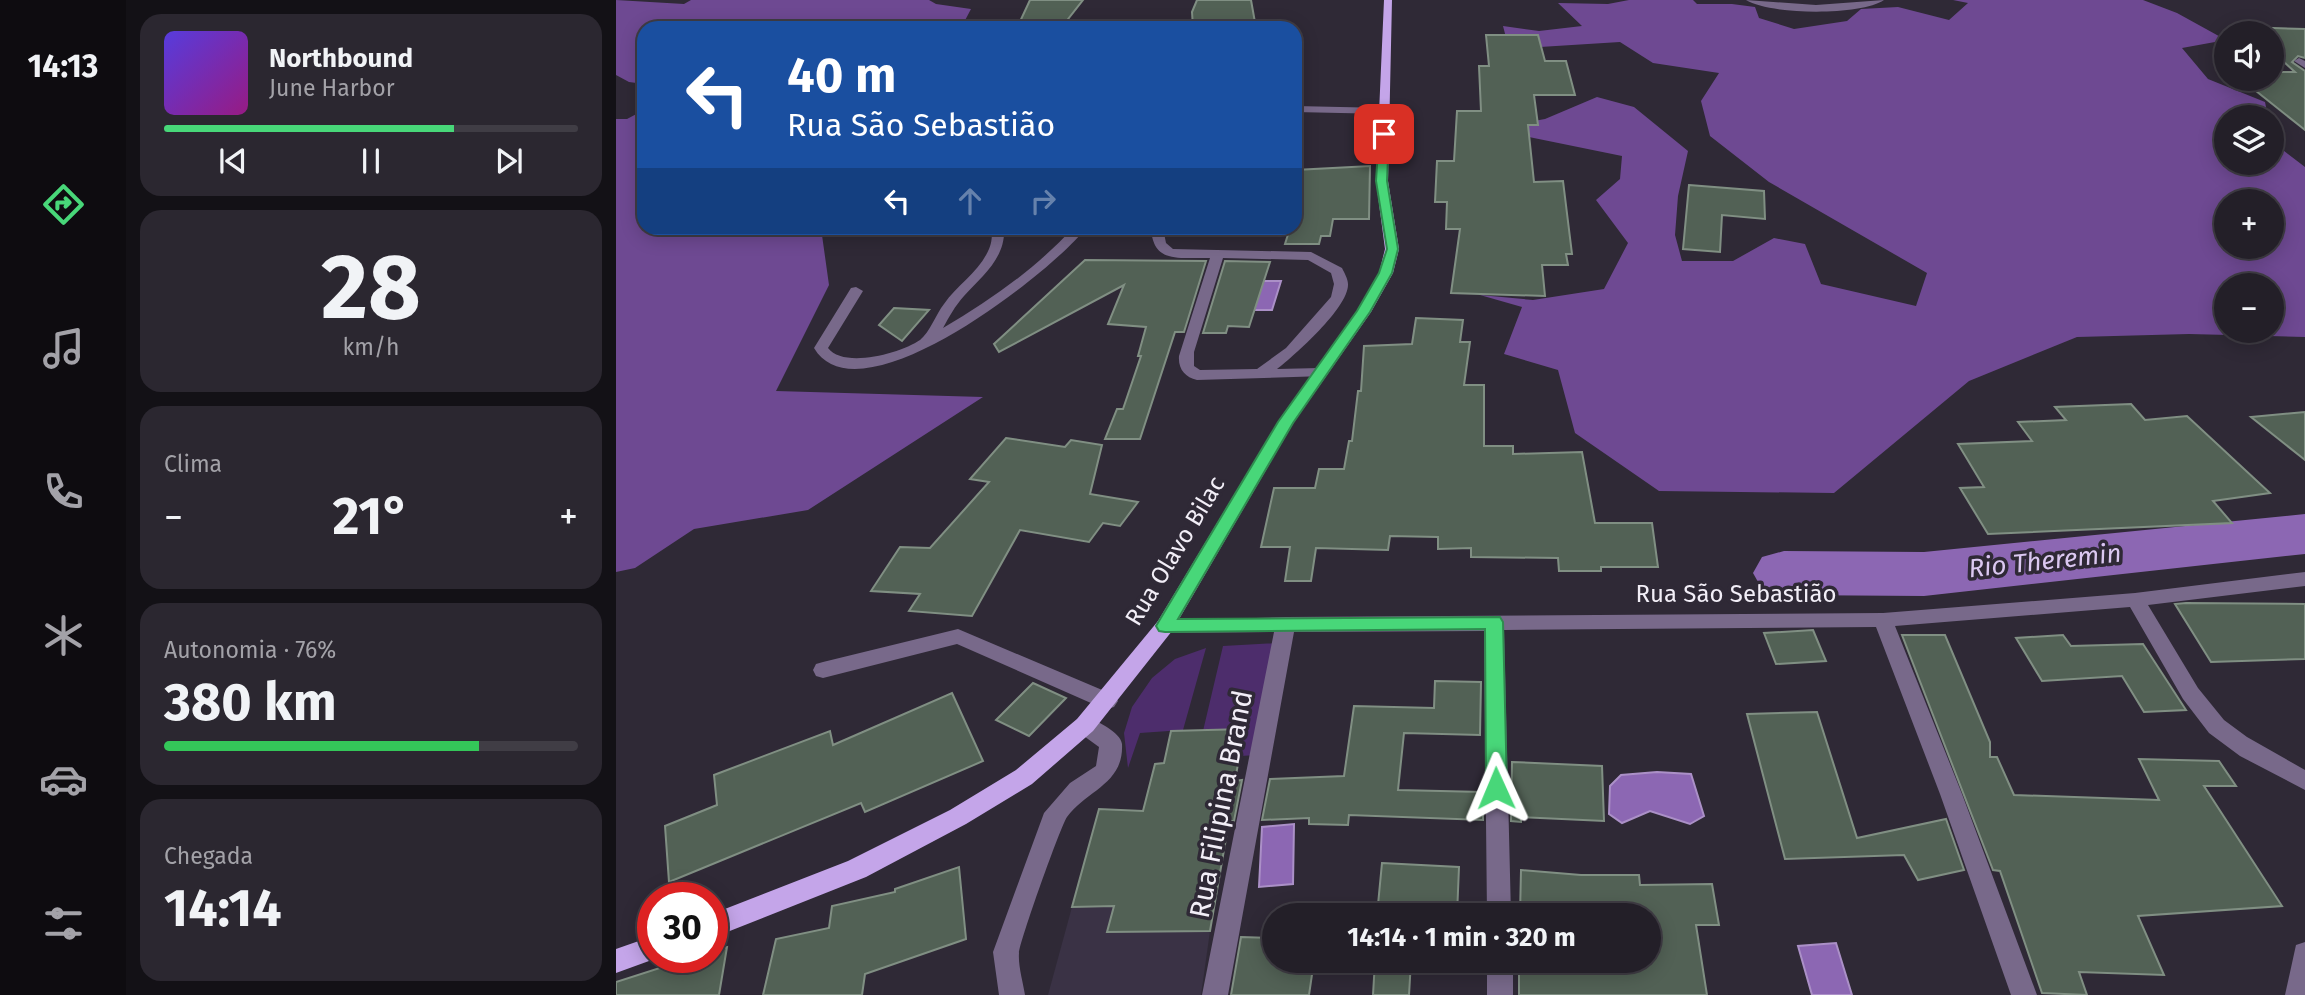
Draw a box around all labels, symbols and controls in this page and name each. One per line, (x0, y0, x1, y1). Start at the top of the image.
map controls (2214, 21, 2284, 343)
button: sound (2214, 21, 2284, 91)
text: Northbound (269, 43, 413, 74)
text: 40 m (787, 46, 896, 105)
text: 14:13 (27, 47, 99, 85)
icon: left (672, 49, 763, 140)
text: June Harbor (269, 74, 395, 102)
pin (1354, 104, 1414, 164)
button: layers (2214, 105, 2284, 175)
text: Rua São Sebastião (787, 106, 1055, 144)
icon: arrive (1365, 115, 1403, 153)
icon: previous (214, 142, 252, 180)
icon: pause (352, 142, 390, 180)
icon: next (490, 142, 528, 180)
icon: directions (39, 180, 88, 229)
icon: left (878, 182, 916, 220)
icon: ahead (951, 182, 989, 220)
icon: right (1024, 182, 1062, 220)
button: + (2214, 189, 2284, 259)
text: 28 (321, 233, 421, 342)
button: − (2214, 273, 2284, 343)
icon: music (39, 324, 88, 373)
text: km/h (343, 333, 399, 361)
text: Clima (164, 450, 222, 478)
icon: phone (39, 467, 88, 516)
street label: Rua Olavo Bilac (1119, 471, 1231, 631)
text: 21° (333, 485, 410, 548)
text: − (164, 494, 183, 540)
text: + (559, 494, 578, 540)
water label: Rio Theremin (1967, 538, 2123, 584)
street label: Rua São Sebastião (1635, 580, 1837, 608)
icon: climate (39, 611, 88, 660)
text: Autonomia · 76% (164, 636, 336, 664)
text: 380 km (164, 671, 337, 734)
street label: Rua Filipina Brand (1183, 687, 1259, 921)
position arrow (1459, 751, 1533, 825)
icon: car (39, 755, 88, 804)
text: Chegada (164, 842, 253, 870)
text: 14:14 (164, 877, 282, 940)
speed limit sign: 30 (637, 882, 728, 973)
icon: filters (39, 899, 88, 948)
text: 14:14 · 1 min · 320 m (1347, 922, 1576, 953)

